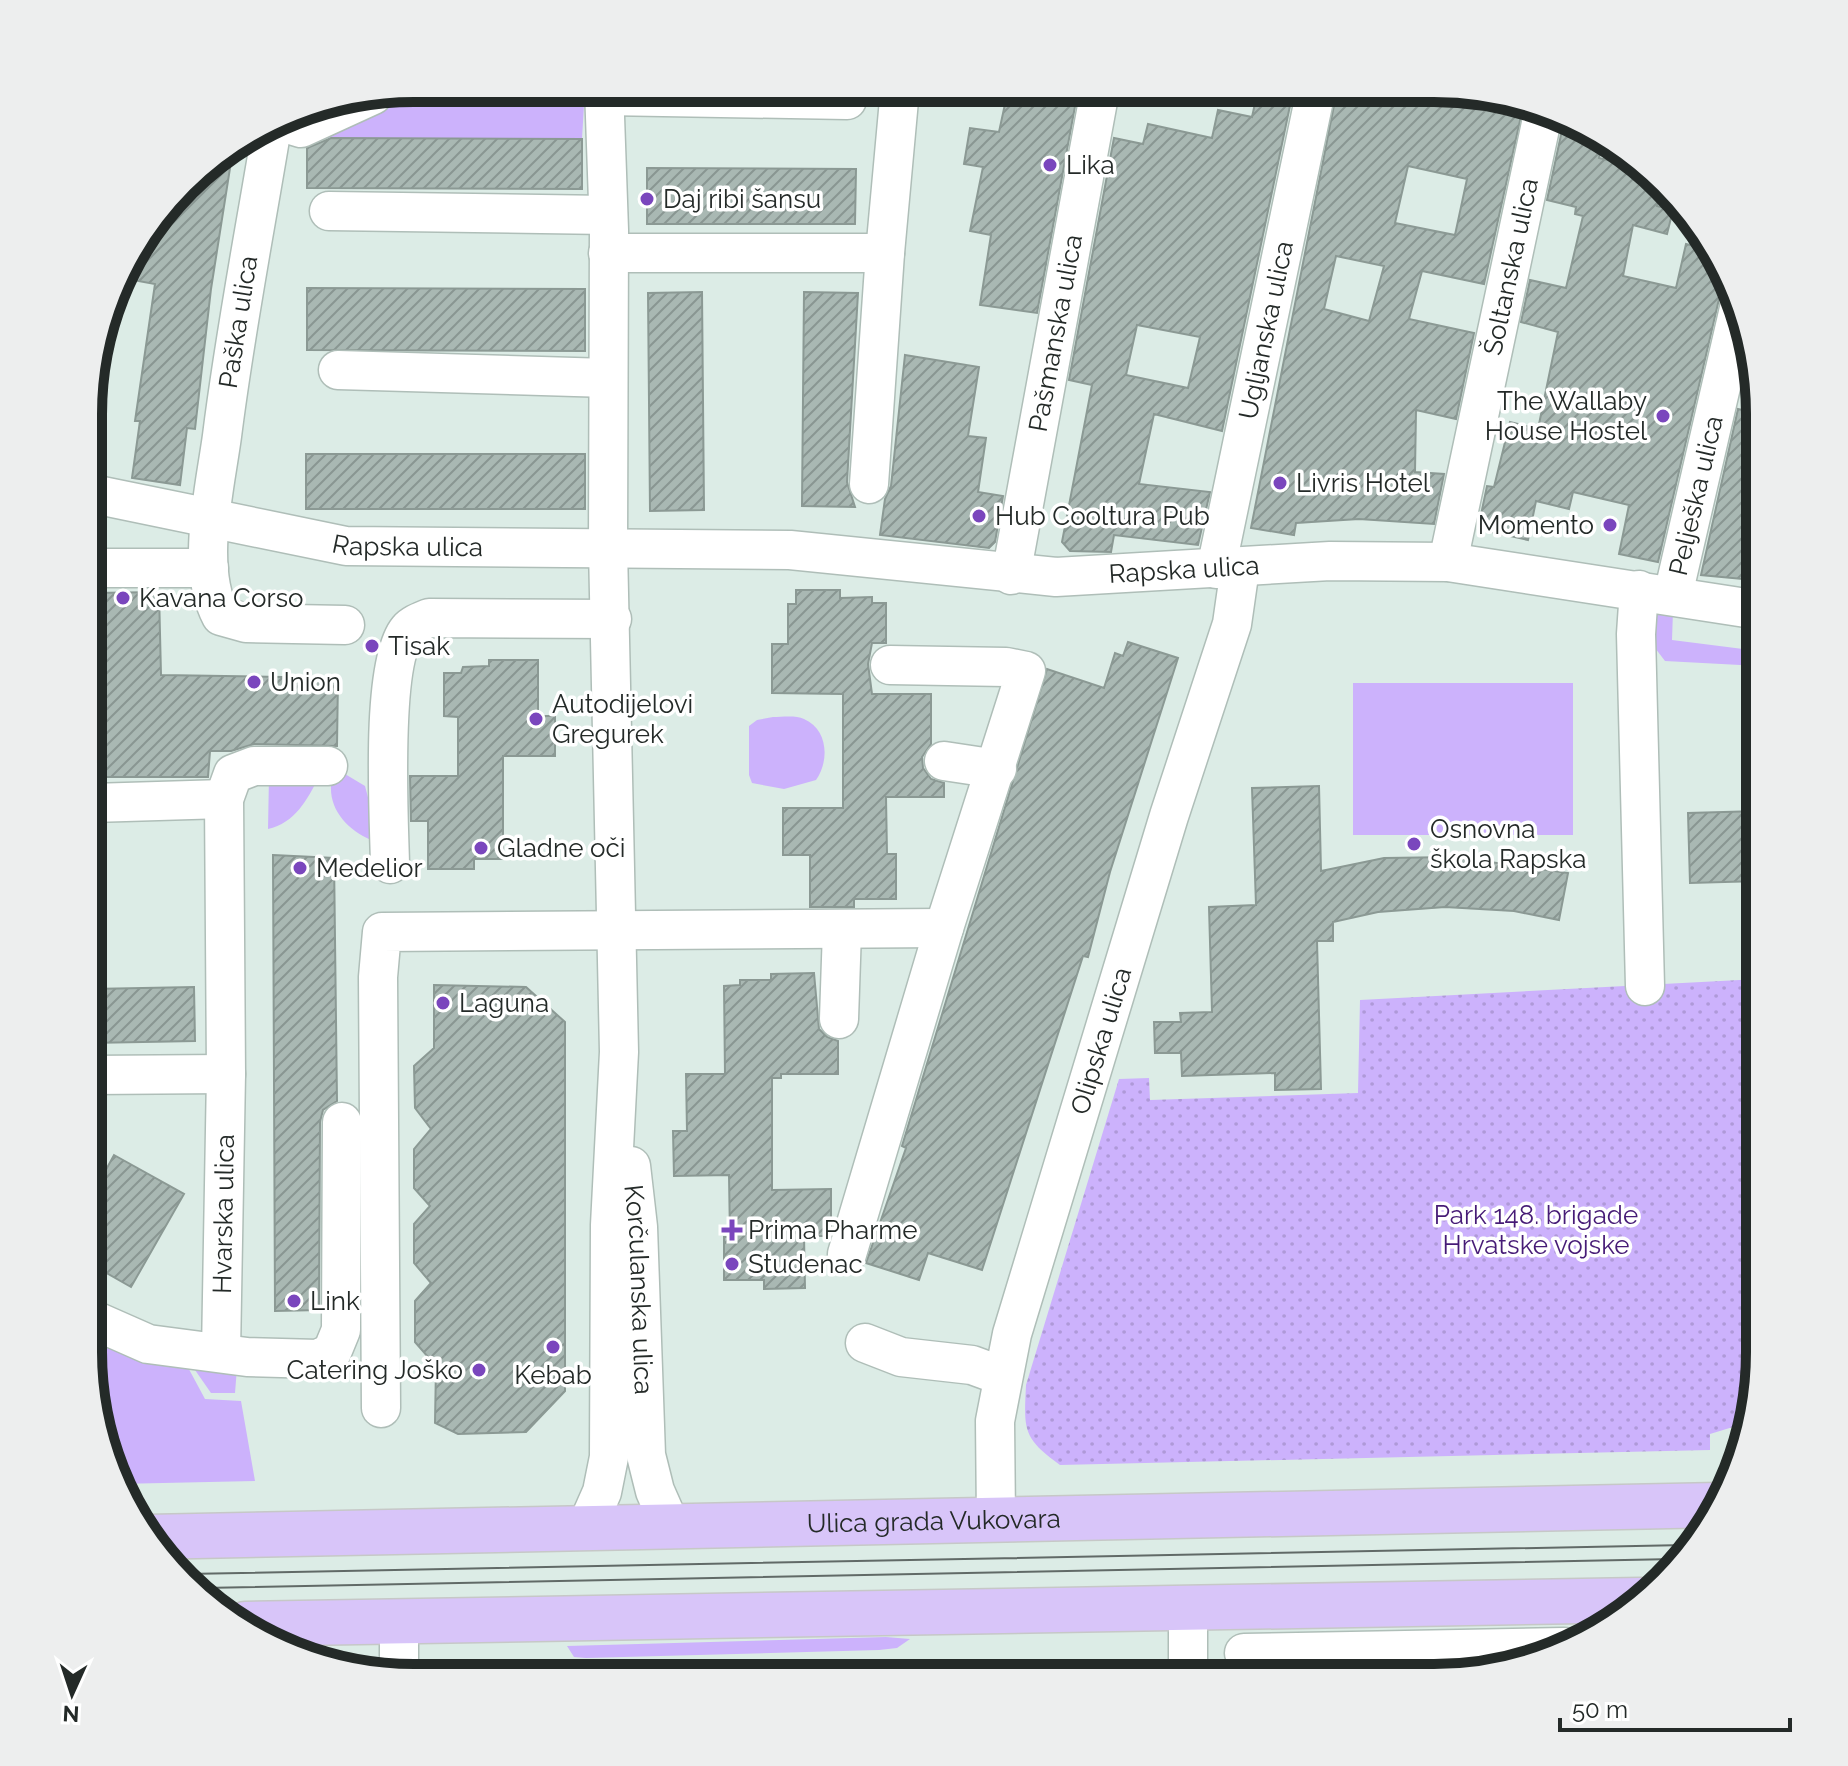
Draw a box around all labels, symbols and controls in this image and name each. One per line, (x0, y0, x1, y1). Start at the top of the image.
place label: Lika (1066, 150, 1115, 180)
marker: Lika (1041, 156, 1059, 174)
street label: Šoltanska ulica (1476, 175, 1544, 358)
place label: Daj ribi šansu (663, 184, 821, 214)
marker: Daj ribi šansu (638, 190, 656, 208)
street label: Pašmanska ulica (1023, 232, 1088, 434)
street label: Ugljanska ulica (1233, 238, 1299, 422)
street label: Paška ulica (213, 254, 263, 390)
place label: The Wallaby House Hostel (1485, 386, 1648, 446)
marker: The Wallaby House Hostel (1654, 407, 1672, 425)
street label: Pelješka ulica (1663, 413, 1729, 578)
place label: Livris Hotel (1296, 468, 1431, 498)
marker: Livris Hotel (1271, 474, 1289, 492)
place label: Hub Cooltura Pub (995, 501, 1210, 531)
marker: Hub Cooltura Pub (970, 507, 988, 525)
place label: Momento (1478, 510, 1594, 540)
marker: Momento (1601, 516, 1619, 534)
street label: Rapska ulica (330, 529, 483, 562)
street label: Rapska ulica (1108, 550, 1260, 589)
place label: Kavana Corso (139, 583, 304, 613)
marker: Kavana Corso (114, 589, 132, 607)
place label: Tisak (388, 631, 450, 661)
marker: Tisak (363, 637, 381, 655)
place label: Union (270, 667, 341, 697)
marker: Union (245, 673, 263, 691)
place label: Autodijelovi Gregurek (552, 689, 693, 749)
marker: Autodijelovi Gregurek (527, 710, 545, 728)
place label: Osnovna škola Rapska (1430, 814, 1586, 874)
place label: Gladne oči (497, 833, 626, 863)
marker: Osnovna škola Rapska (1405, 835, 1423, 853)
marker: Gladne oči (472, 839, 490, 857)
place label: Medelior (316, 853, 423, 883)
marker: Medelior (291, 859, 309, 877)
street label: Olipska ulica (1064, 964, 1137, 1118)
place label: Laguna (459, 988, 549, 1018)
marker: Laguna (434, 994, 452, 1012)
street label: Hvarska ulica (207, 1134, 240, 1294)
street label: Korčulanska ulica (618, 1183, 659, 1395)
park label: Park 148. brigade Hrvatske vojske (1434, 1200, 1638, 1260)
place label: Prima Pharme (748, 1215, 917, 1245)
marker: Prima Pharme (723, 1221, 741, 1239)
place label: Studenac (748, 1249, 863, 1279)
marker: Studenac (723, 1255, 741, 1273)
place label: Link (310, 1286, 360, 1316)
marker: Link (285, 1292, 303, 1310)
marker: Kebab (544, 1338, 562, 1356)
place label: Catering Joško (287, 1355, 463, 1385)
place label: Kebab (514, 1360, 592, 1390)
marker: Catering Joško (470, 1361, 488, 1379)
street label: Ulica grada Vukovara (807, 1503, 1061, 1539)
north arrow (32, 1654, 112, 1734)
scale bar (1560, 1682, 1790, 1732)
text: 50 m (1572, 1695, 1628, 1724)
text: N (62, 1701, 80, 1727)

